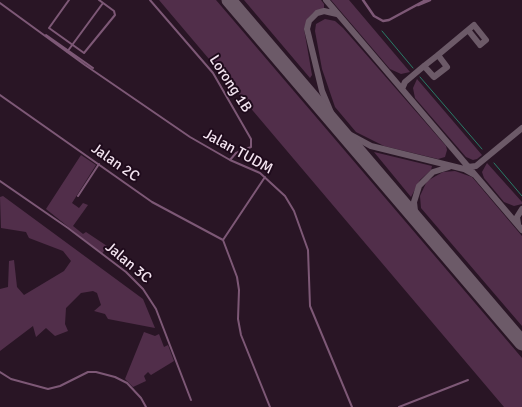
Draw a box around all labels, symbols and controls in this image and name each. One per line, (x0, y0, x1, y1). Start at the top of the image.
street label: Lorong 1B (205, 52, 255, 116)
street label: Jalan TUDM (200, 126, 276, 178)
street label: Jalan 2C (87, 140, 143, 186)
street label: Jalan 3C (101, 239, 155, 287)

